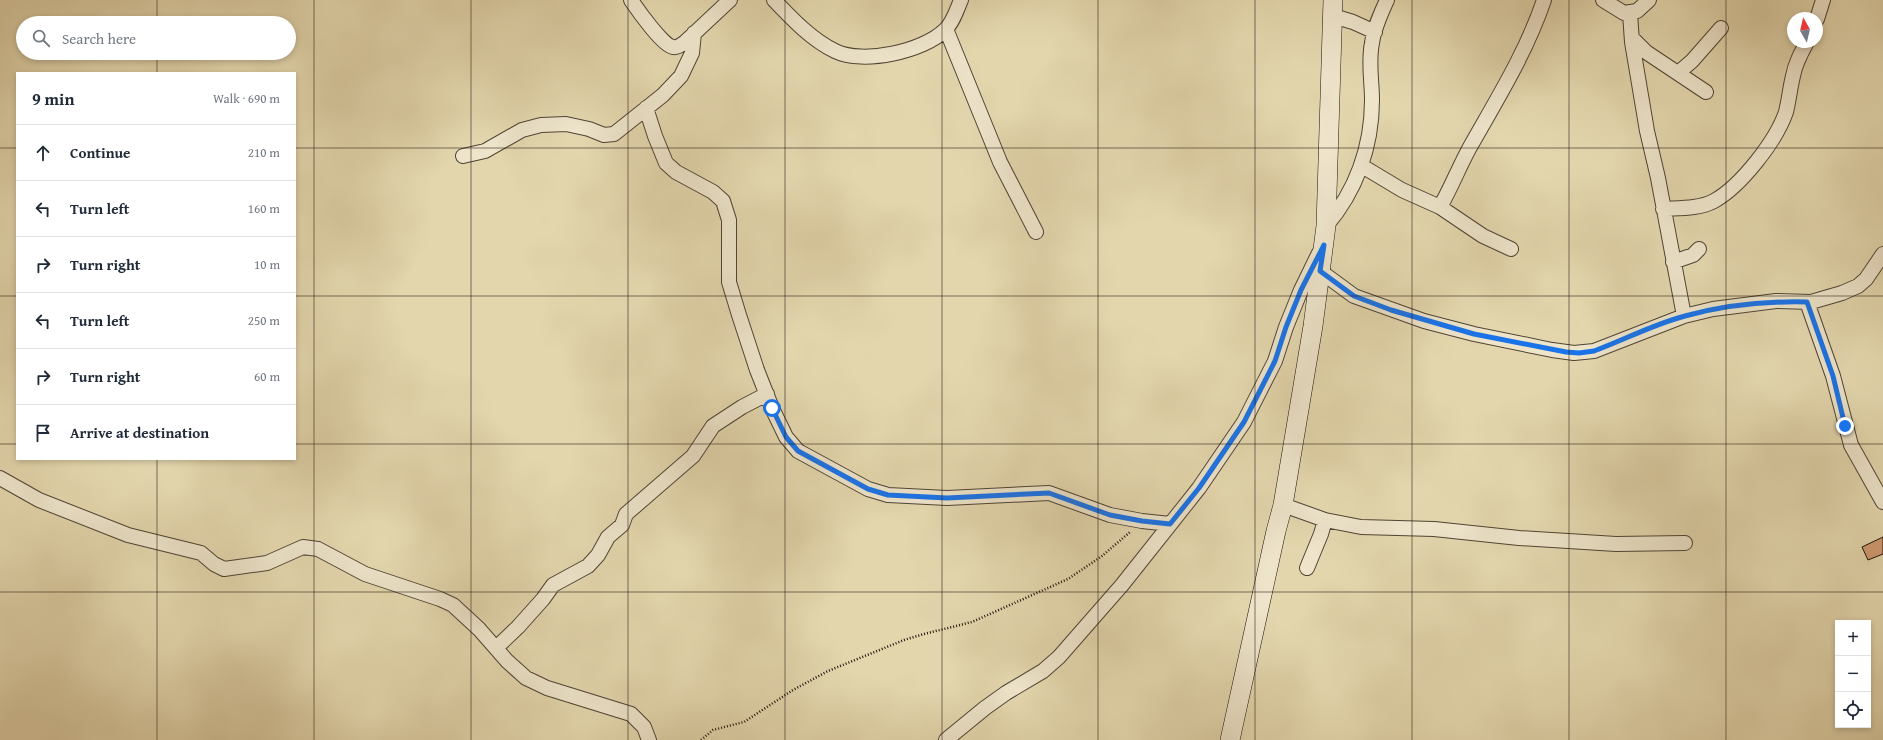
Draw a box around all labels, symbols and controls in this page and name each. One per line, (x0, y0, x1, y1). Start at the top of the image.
north arrow (1787, 12, 1823, 48)
search box (16, 16, 296, 60)
icon: search (30, 27, 52, 49)
text: Search here (62, 28, 136, 49)
text: 9 min (32, 86, 74, 111)
text: Walk · 690 m (213, 89, 280, 108)
icon: ahead (32, 142, 54, 164)
text: Continue (70, 142, 131, 163)
text: 210 m (248, 143, 280, 162)
icon: left (32, 198, 54, 220)
text: Turn left (70, 198, 129, 219)
text: 160 m (248, 199, 280, 218)
icon: right (32, 254, 54, 276)
text: Turn right (70, 254, 141, 275)
text: 10 m (254, 255, 280, 274)
icon: left (32, 310, 54, 332)
text: Turn left (70, 310, 129, 331)
text: 250 m (248, 311, 280, 330)
icon: right (32, 366, 54, 388)
text: Turn right (70, 366, 141, 387)
text: 60 m (254, 367, 280, 386)
route start (763, 399, 781, 417)
route end (1836, 417, 1854, 435)
icon: arrive (32, 422, 54, 444)
text: Arrive at destination (70, 422, 209, 443)
map controls (1835, 620, 1871, 728)
button: + (1835, 620, 1871, 656)
button: − (1835, 656, 1871, 692)
button: locate (1835, 692, 1871, 728)

